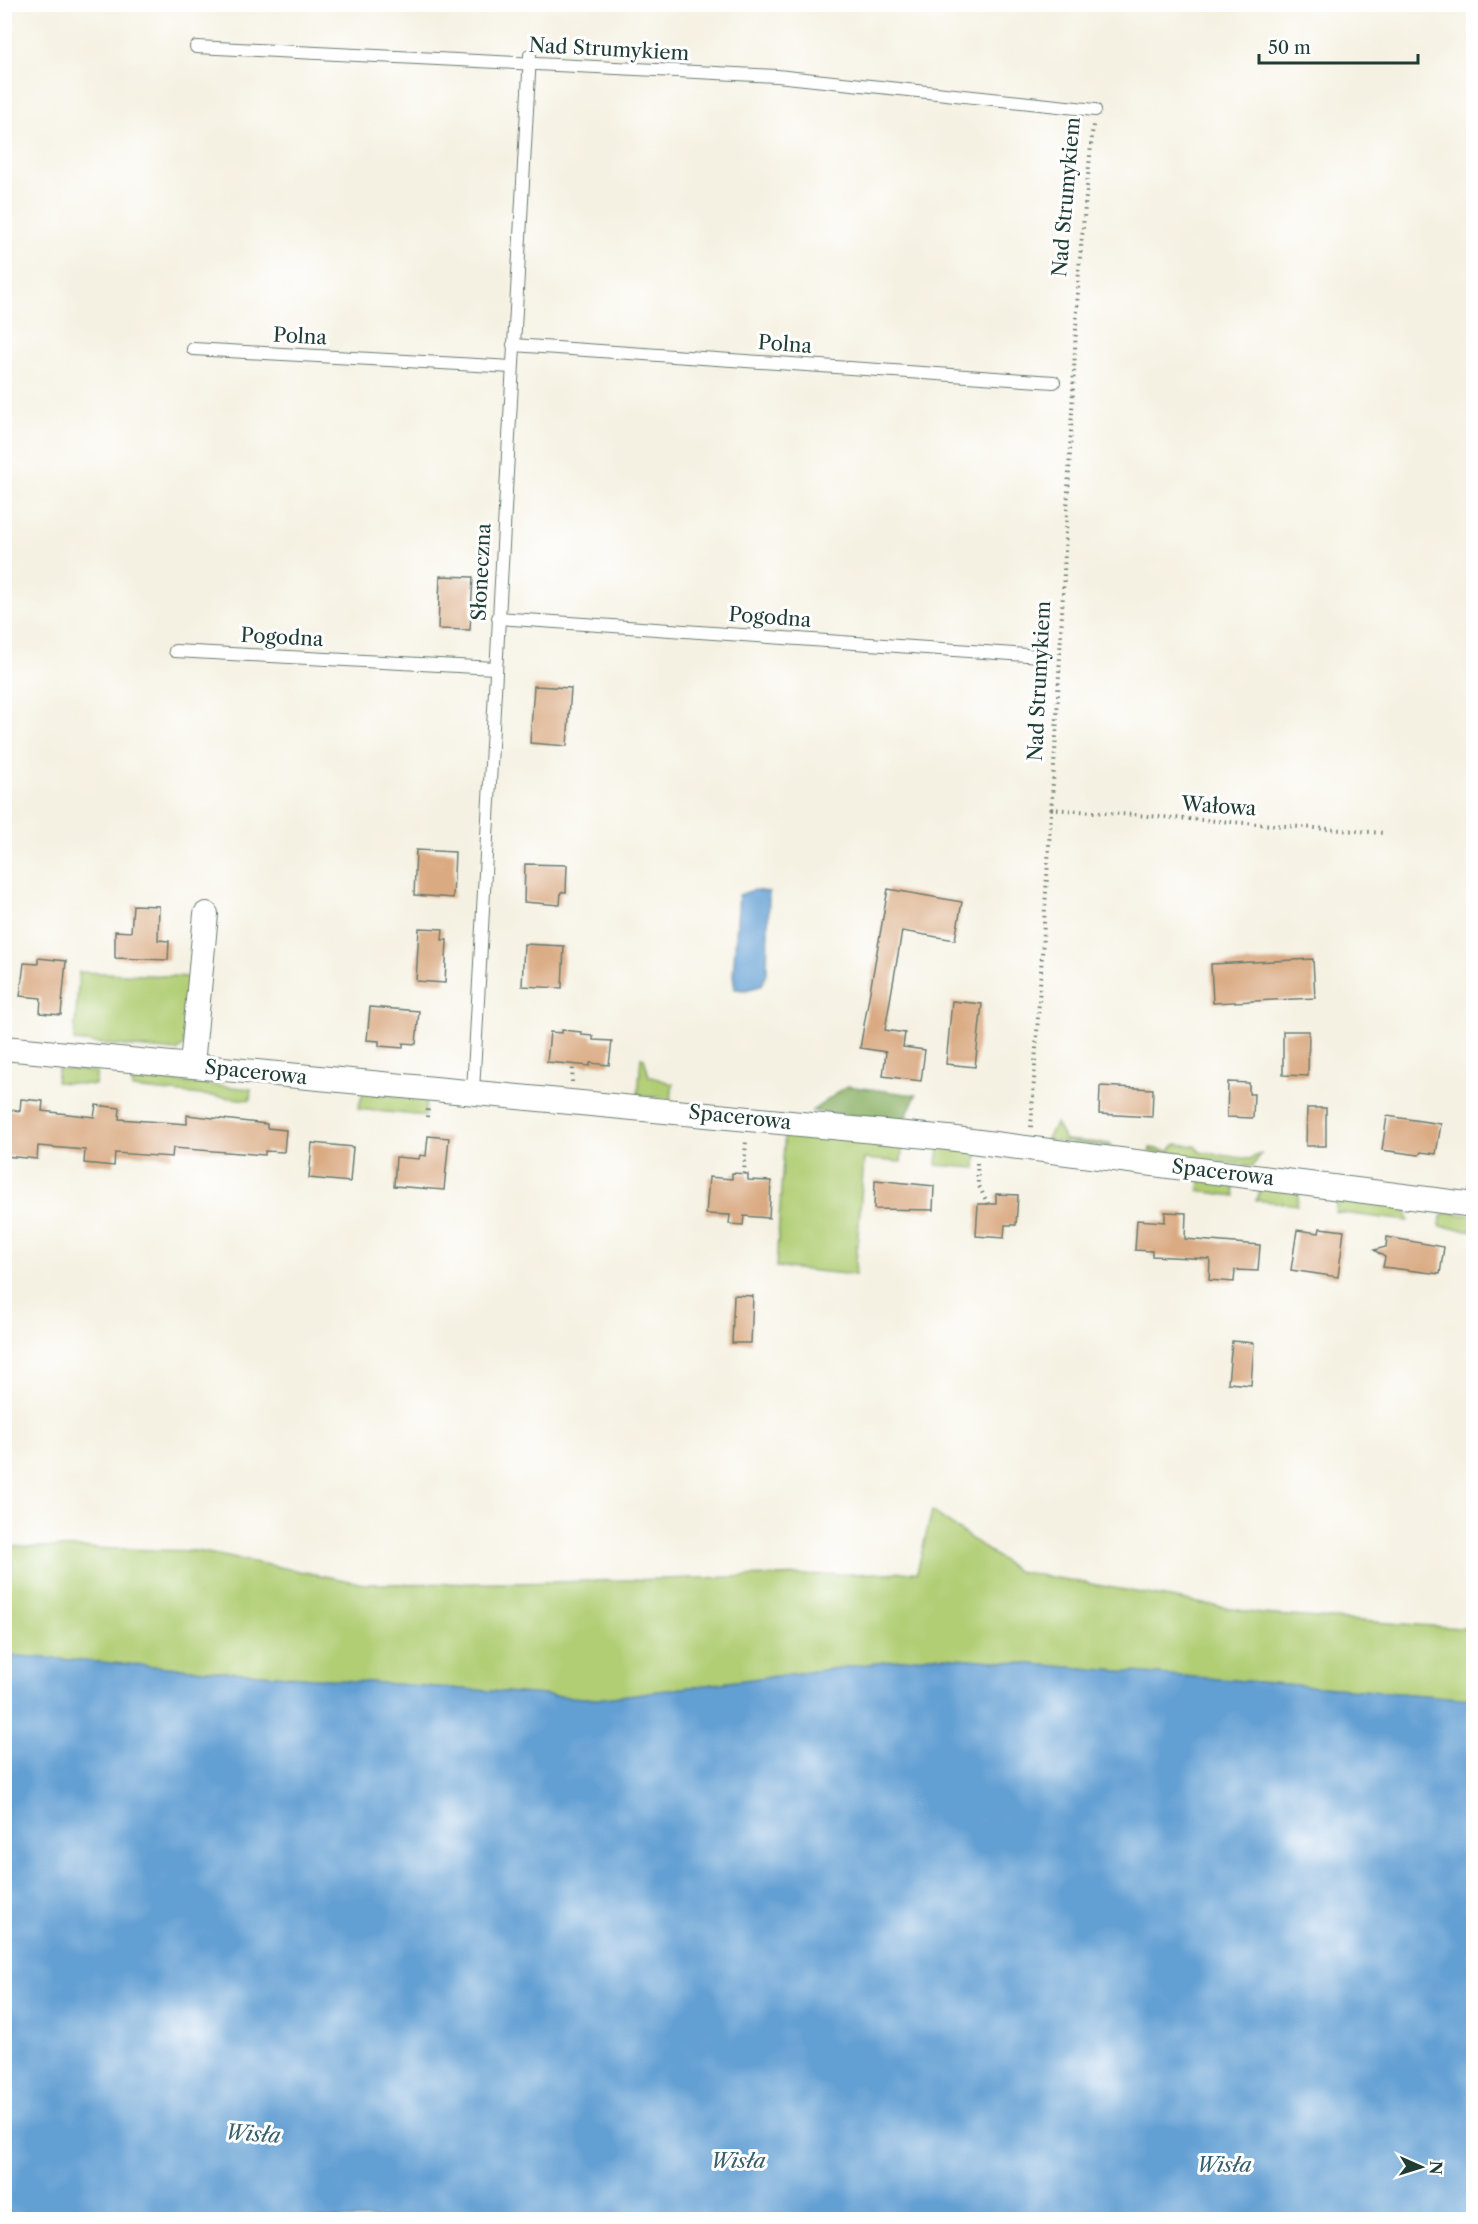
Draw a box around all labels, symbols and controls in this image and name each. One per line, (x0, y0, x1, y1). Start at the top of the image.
scale bar (1259, 27, 1418, 65)
street label: Nad Strumykiem (528, 33, 690, 65)
text: 50 m (1268, 37, 1311, 59)
street label: Nad Strumykiem (1047, 116, 1085, 278)
street label: Polna (272, 323, 328, 349)
street label: Polna (757, 330, 813, 358)
street label: Słoneczna (466, 522, 496, 622)
street label: Nad Strumykiem (1023, 600, 1055, 762)
street label: Pogodna (728, 602, 813, 632)
street label: Pogodna (240, 623, 324, 651)
street label: Wałowa (1180, 791, 1258, 821)
street label: Spacerowa (204, 1055, 309, 1089)
street label: Spacerowa (688, 1100, 793, 1134)
street label: Spacerowa (1170, 1154, 1276, 1190)
water label: Wisła (224, 2119, 282, 2148)
north arrow (1391, 2137, 1451, 2197)
water label: Wisła (710, 2148, 766, 2173)
water label: Wisła (1196, 2152, 1252, 2177)
text: N (1426, 2160, 1446, 2175)

